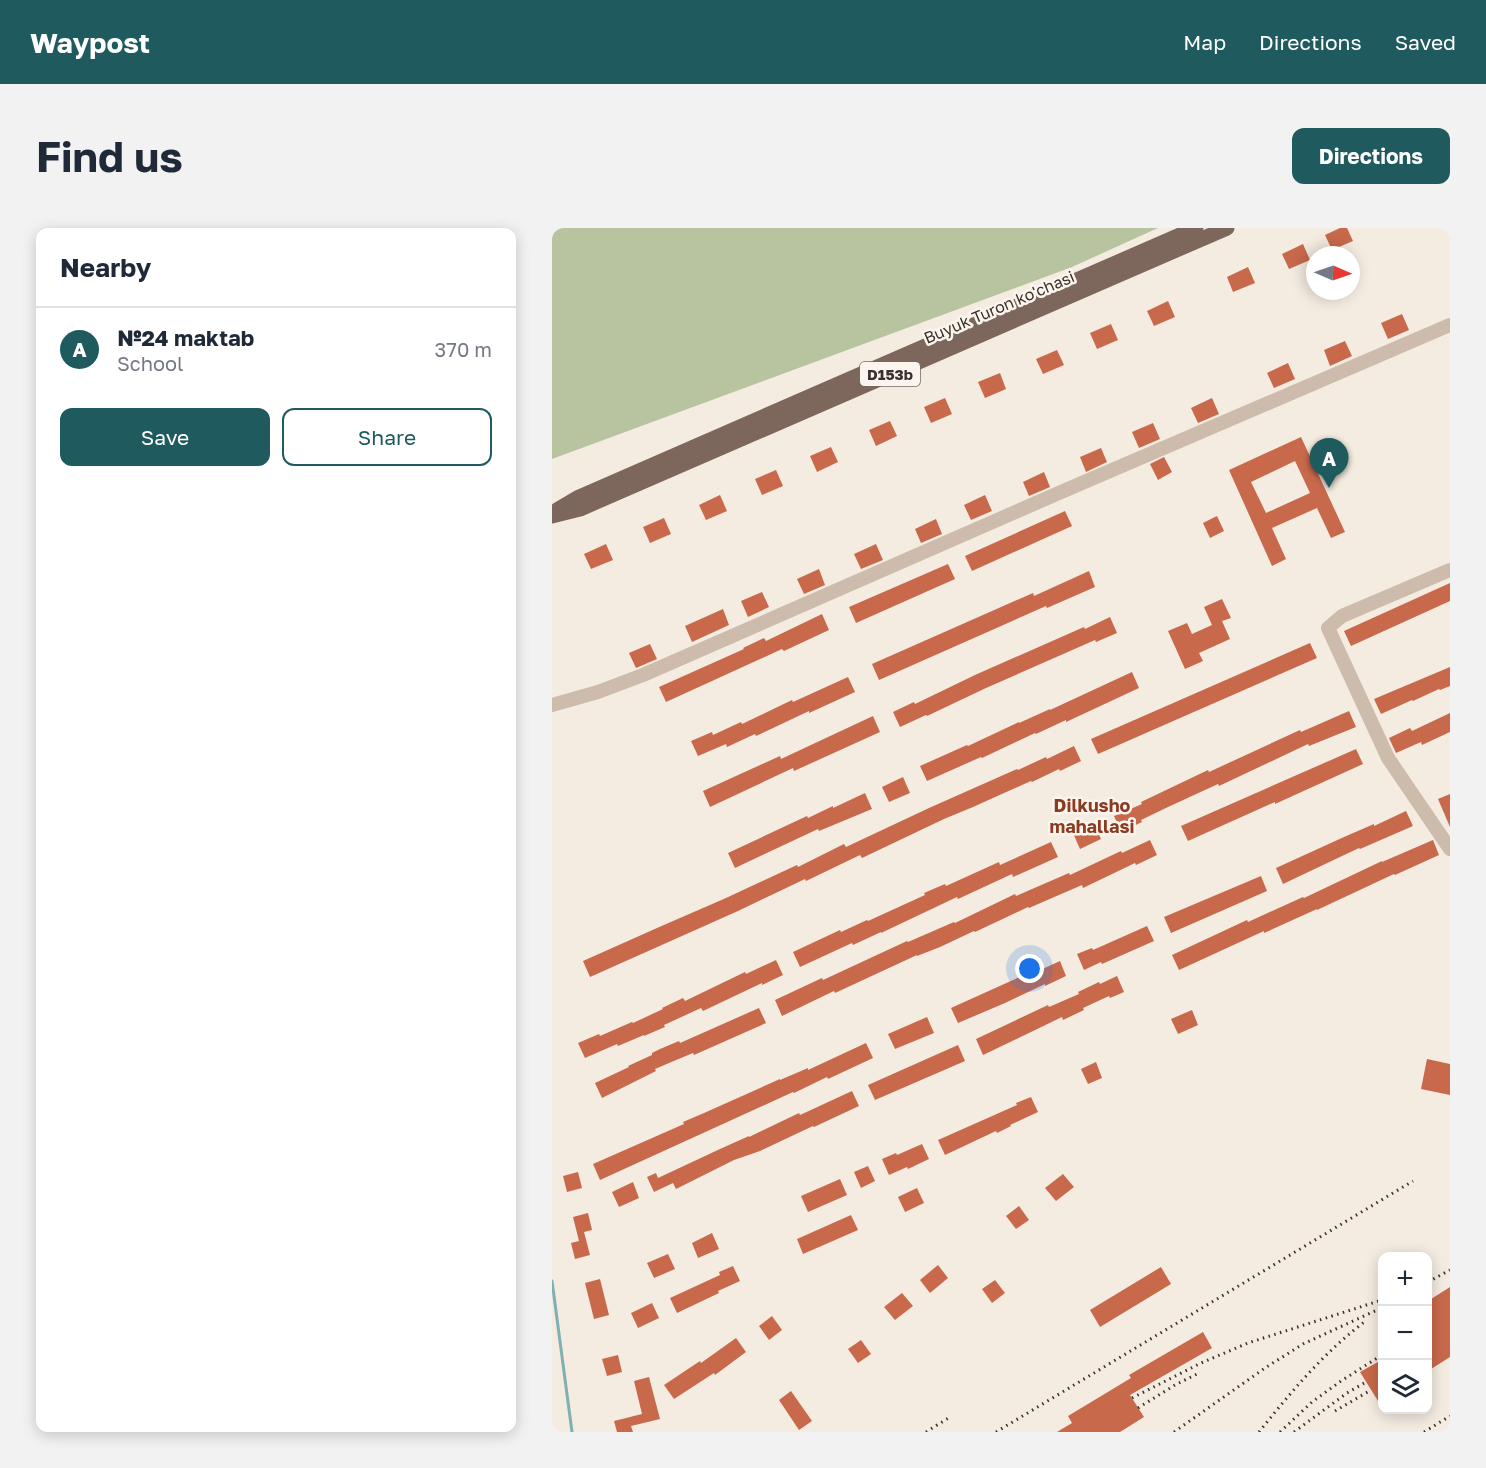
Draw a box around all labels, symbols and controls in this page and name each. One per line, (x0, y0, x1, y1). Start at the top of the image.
text: Waypost (30, 26, 150, 59)
text: Map (1183, 29, 1226, 55)
text: Directions (1259, 29, 1362, 55)
text: Saved (1395, 29, 1456, 55)
button: Directions (1292, 128, 1450, 184)
text: Find us (36, 131, 183, 181)
north arrow (1306, 246, 1360, 300)
text: Nearby (60, 252, 151, 283)
street label: Buyuk Turon ko'chasi (921, 266, 1077, 348)
text: №24 maktab (117, 324, 254, 351)
text: A (72, 337, 87, 361)
text: 370 m (435, 337, 492, 361)
text: School (117, 351, 183, 375)
road number: D153b (860, 362, 920, 386)
button: Save (60, 408, 270, 466)
button: Share (282, 408, 492, 466)
pin: A (1310, 438, 1348, 488)
district label: Dilkusho mahallasi (1049, 794, 1135, 837)
your location (1015, 954, 1044, 983)
map controls (1378, 1252, 1432, 1414)
button: + (1378, 1252, 1432, 1306)
button: − (1378, 1306, 1432, 1360)
button: layers (1378, 1360, 1432, 1414)

